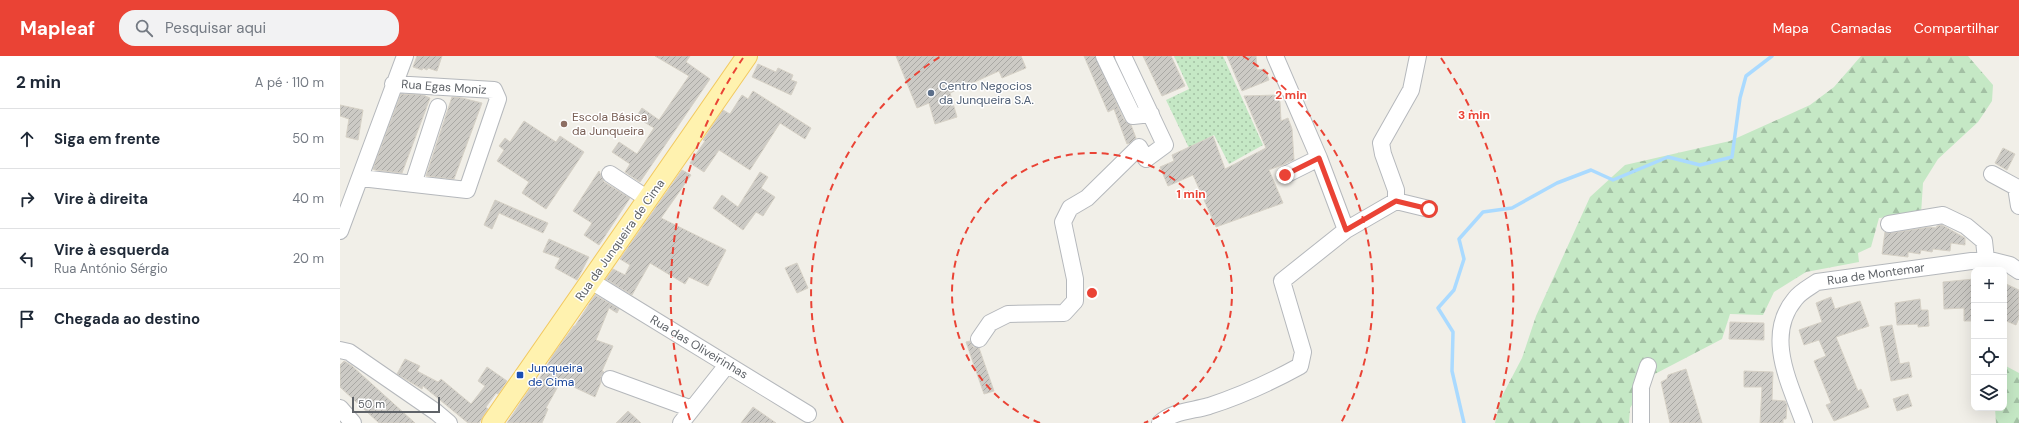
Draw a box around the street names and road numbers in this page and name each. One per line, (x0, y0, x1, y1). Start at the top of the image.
street label: Rua Egas Moniz (401, 76, 487, 98)
street label: Rua da Junqueira de Cima (572, 176, 668, 304)
street label: Rua de Montemar (1826, 259, 1926, 289)
street label: Rua das Oliveirinhas (647, 312, 751, 382)

